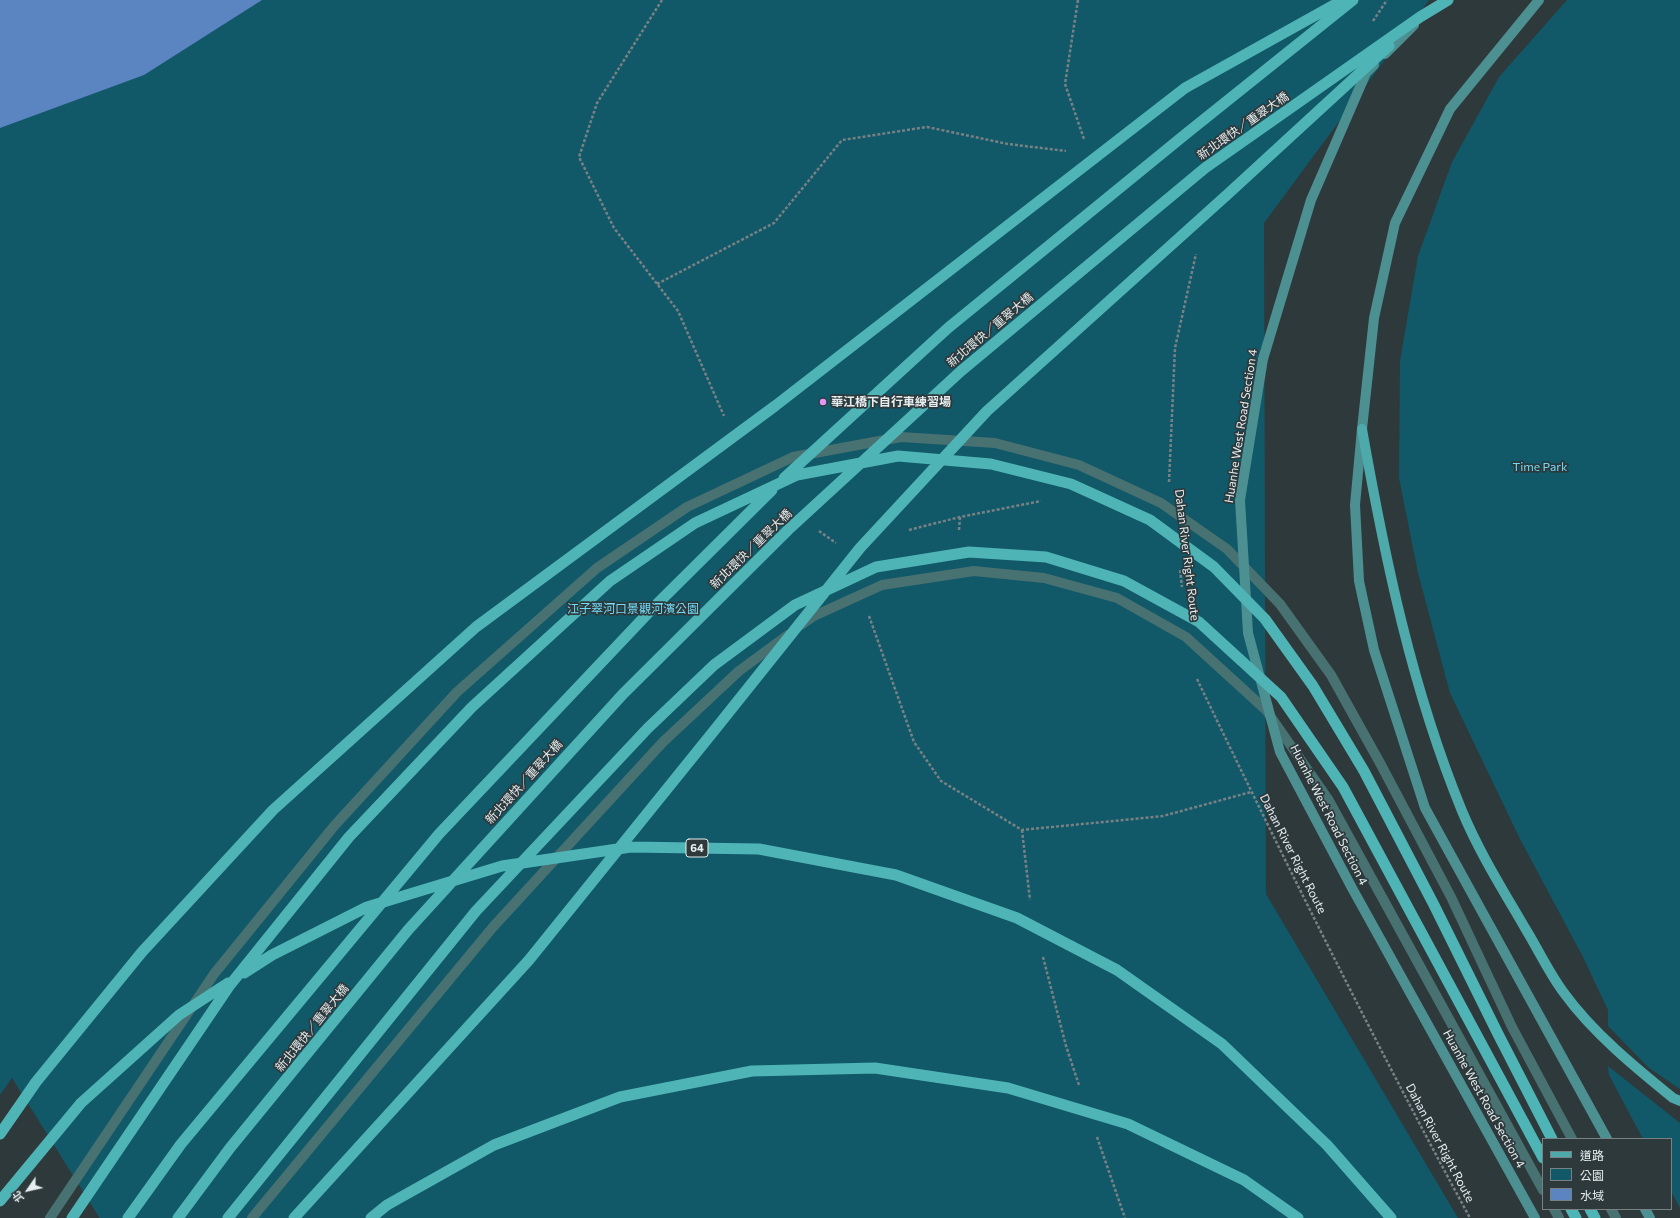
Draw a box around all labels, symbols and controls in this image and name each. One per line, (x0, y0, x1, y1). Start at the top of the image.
street label: 新北環快／重翠大橋 (1195, 89, 1291, 163)
street label: 新北環快／重翠大橋 (944, 290, 1036, 370)
street label: Huanhe West Road Section 4 (1222, 348, 1260, 504)
place label: 華江橋下自行車練習場 (831, 395, 951, 409)
marker: 華江橋下自行車練習場 (818, 397, 828, 407)
park label: Time Park (1513, 460, 1567, 474)
street label: Dahan River Right Route (1172, 488, 1202, 622)
street label: 新北環快／重翠大橋 (707, 506, 795, 592)
park label: 江子翠河口景觀河濱公園 (567, 602, 699, 616)
street label: 新北環快／重翠大橋 (483, 737, 565, 827)
street label: Huanhe West Road Section 4 (1287, 742, 1371, 888)
street label: Dahan River Right Route (1257, 792, 1329, 916)
road number: 64 (686, 839, 708, 857)
street label: 新北環快／重翠大橋 (272, 982, 352, 1074)
street label: Huanhe West Road Section 4 (1440, 1027, 1528, 1171)
street label: Dahan River Right Route (1403, 1081, 1477, 1205)
legend (1542, 1138, 1672, 1210)
text: 道路 (1580, 1148, 1604, 1162)
text: 公園 (1580, 1168, 1604, 1182)
north arrow (8, 1170, 48, 1210)
text: 水域 (1580, 1188, 1604, 1202)
text: 北 (9, 1189, 26, 1205)

